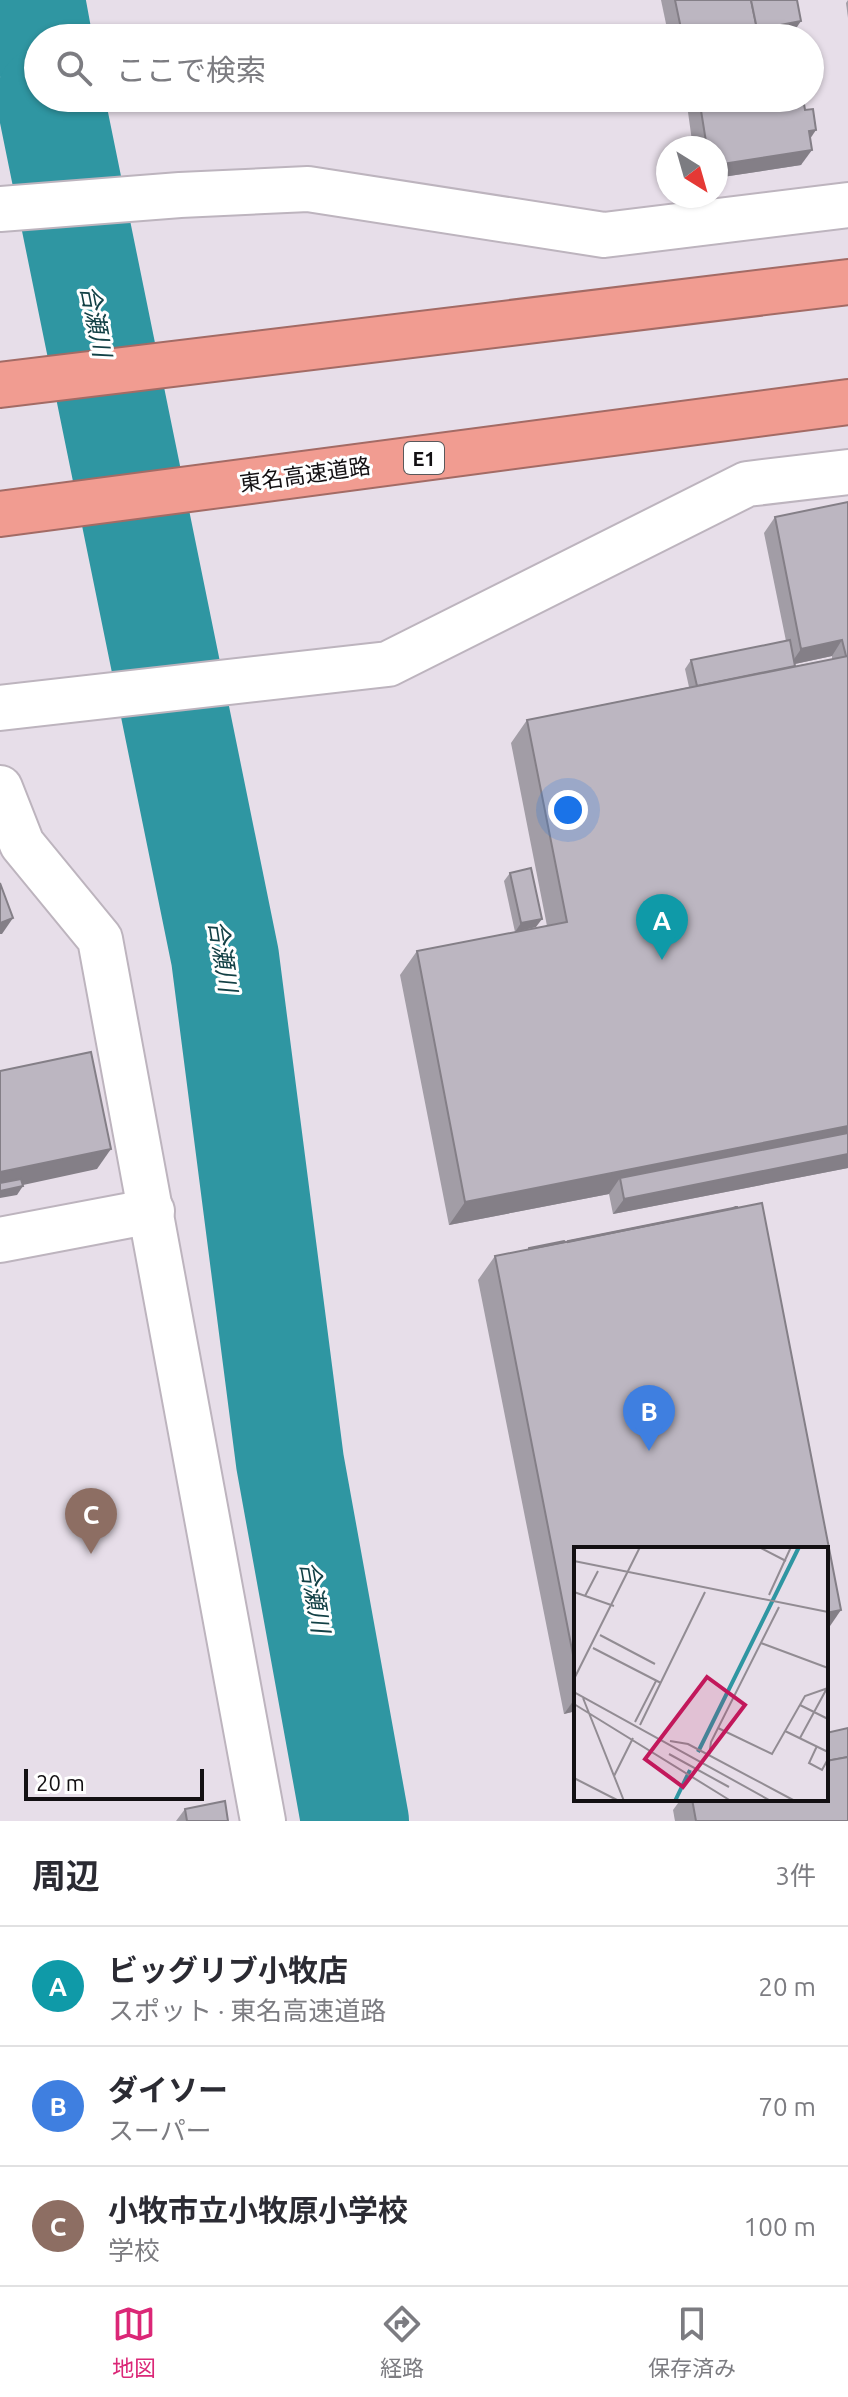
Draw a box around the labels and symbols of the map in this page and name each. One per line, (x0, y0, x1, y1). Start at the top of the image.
north arrow (656, 136, 728, 208)
water label: 合瀬川 (76, 283, 117, 362)
road number: E1 (404, 442, 444, 474)
street label: 東名高速道路 (238, 452, 372, 496)
your location (548, 790, 588, 830)
pin: A (636, 894, 688, 960)
water label: 合瀬川 (204, 918, 242, 997)
pin: B (623, 1385, 675, 1451)
pin: C (65, 1488, 117, 1554)
inset map (574, 1547, 828, 1801)
water label: 合瀬川 (295, 1559, 335, 1638)
scale bar (24, 1765, 204, 1801)

